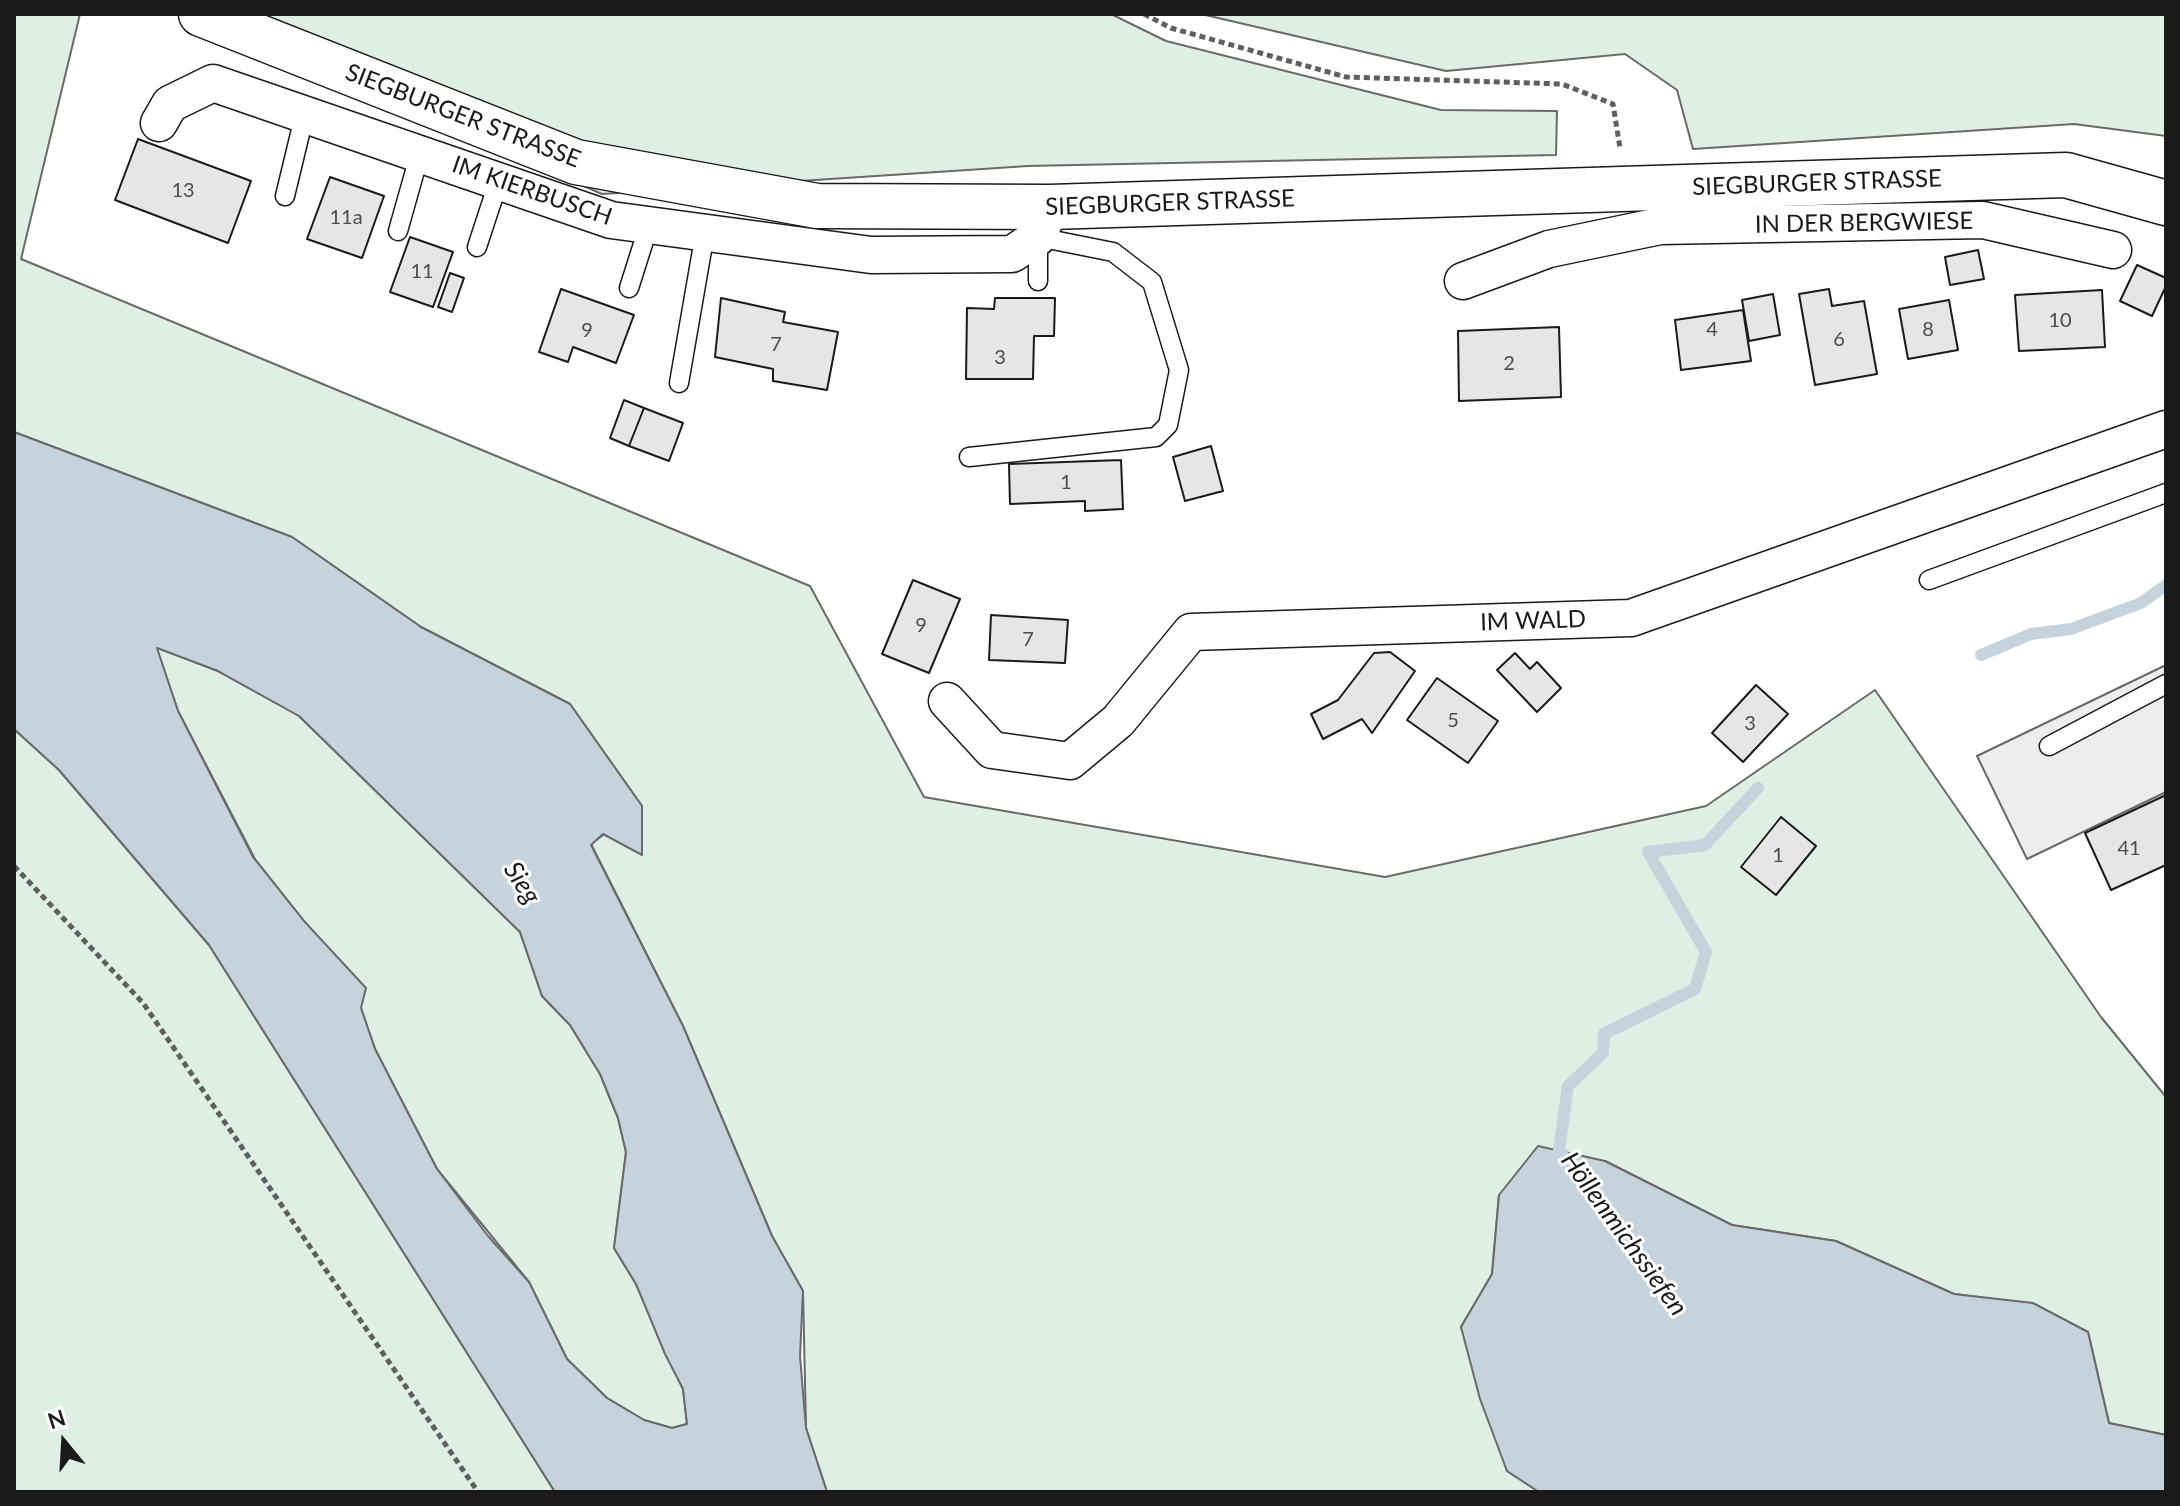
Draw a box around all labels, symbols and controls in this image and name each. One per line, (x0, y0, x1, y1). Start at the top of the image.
street label: SIEGBURGER STRASSE (341, 58, 585, 174)
street label: IM KIERBUSCH (448, 150, 616, 232)
street label: SIEGBURGER STRASSE (1692, 164, 1942, 202)
house number: 13 (171, 179, 195, 203)
street label: SIEGBURGER STRASSE (1045, 184, 1295, 222)
house number: 11a (329, 206, 363, 230)
street label: IN DER BERGWIESE (1755, 207, 1973, 239)
house number: 11 (410, 260, 434, 284)
house number: 10 (2048, 309, 2072, 333)
house number: 4 (1706, 318, 1718, 342)
house number: 8 (1922, 318, 1934, 342)
house number: 9 (581, 319, 593, 343)
house number: 6 (1833, 328, 1845, 352)
house number: 7 (770, 333, 782, 357)
house number: 3 (994, 346, 1006, 370)
house number: 2 (1503, 352, 1515, 376)
house number: 1 (1060, 471, 1072, 495)
street label: IM WALD (1480, 605, 1586, 637)
house number: 9 (915, 614, 927, 638)
house number: 7 (1022, 628, 1034, 652)
house number: 5 (1447, 709, 1459, 733)
house number: 3 (1744, 712, 1756, 736)
house number: 41 (2117, 837, 2141, 861)
house number: 1 (1772, 844, 1784, 868)
water label: Sieg (497, 856, 547, 910)
water label: Höllenmichssiefen (1554, 1146, 1694, 1322)
north arrow (24, 1402, 104, 1482)
text: N (44, 1403, 69, 1434)

